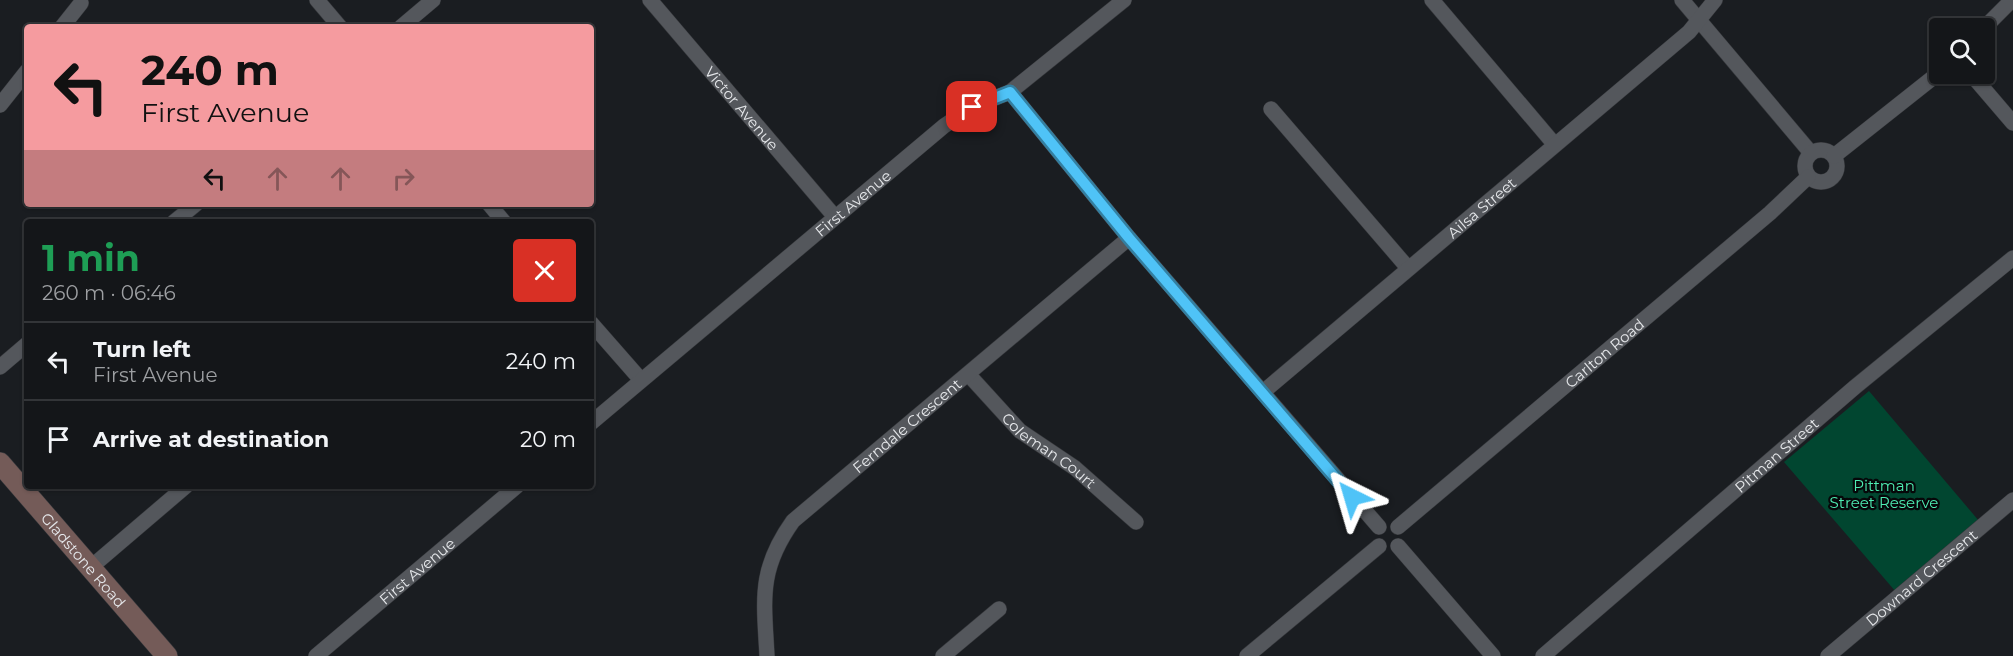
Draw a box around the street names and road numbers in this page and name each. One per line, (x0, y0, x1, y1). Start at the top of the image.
street label: Victor Avenue (701, 62, 783, 154)
street label: First Avenue (811, 165, 895, 240)
street label: Ailsa Street (1443, 173, 1520, 242)
street label: Carlton Road (1561, 314, 1648, 392)
street label: Ferndale Crescent (848, 374, 965, 477)
street label: Coleman Court (998, 408, 1100, 492)
street label: Pitman Street (1730, 413, 1822, 496)
street label: Gladstone Road (37, 508, 130, 611)
street label: Downard Crescent (1862, 525, 1981, 630)
street label: First Avenue (375, 533, 459, 608)

